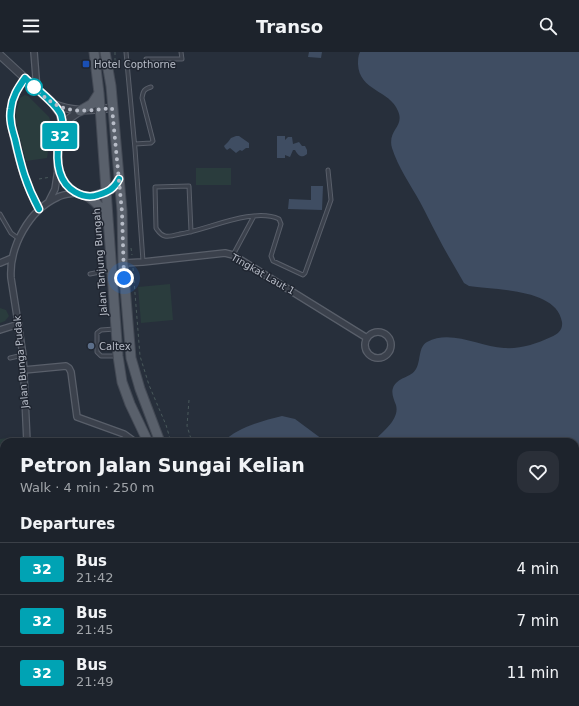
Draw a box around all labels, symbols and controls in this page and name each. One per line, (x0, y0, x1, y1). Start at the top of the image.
icon: menu (20, 15, 42, 37)
icon: search (537, 15, 559, 37)
text: Transo (256, 16, 323, 37)
marker: Hotel Copthorne (81, 59, 91, 69)
place label: Hotel Copthorne (94, 59, 176, 70)
unlabelled marker (25, 78, 43, 96)
line badge: 32 (42, 123, 78, 149)
text: 32 (50, 128, 70, 144)
street label: Jalan Tanjung Bungah (91, 208, 109, 317)
street label: Tingkat Laut 1 (228, 251, 297, 297)
your location (114, 268, 134, 288)
street label: Jalan Bunga Pudak (11, 315, 31, 410)
marker: Caltex (86, 341, 96, 351)
place label: Caltex (99, 341, 131, 352)
button: heart (517, 451, 559, 493)
text: Petron Jalan Sungai Kelian (20, 454, 305, 476)
text: Walk · 4 min · 250 m (20, 480, 154, 495)
text: Departures (20, 515, 115, 533)
text: Bus (76, 552, 107, 570)
text: 4 min (516, 560, 559, 578)
text: 32 (32, 561, 52, 577)
text: 21:42 (76, 570, 113, 585)
text: Bus (76, 604, 107, 622)
text: 7 min (516, 612, 559, 630)
text: 32 (32, 613, 52, 629)
text: 21:45 (76, 622, 113, 637)
text: Bus (76, 656, 107, 674)
text: 11 min (507, 664, 559, 682)
text: 32 (32, 665, 52, 681)
text: 21:49 (76, 674, 113, 689)

